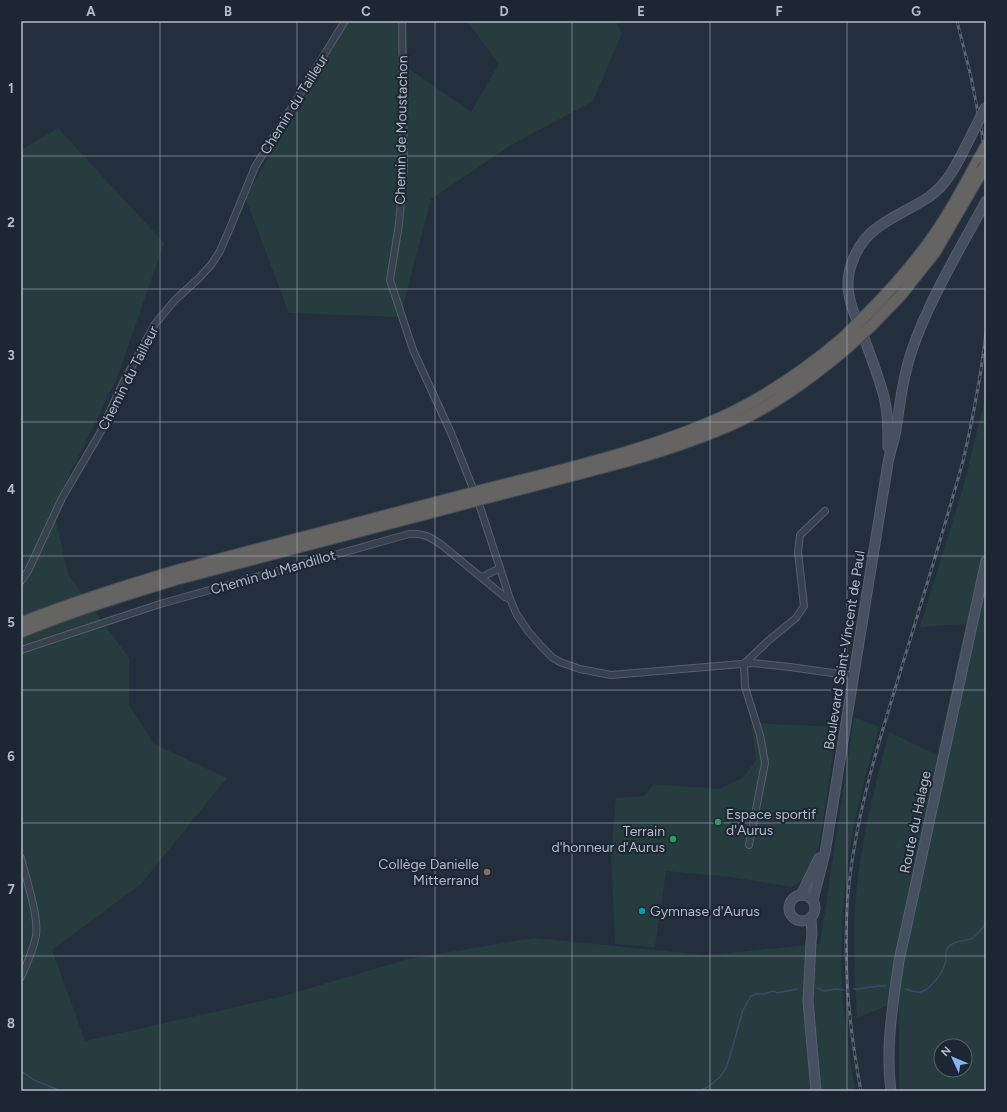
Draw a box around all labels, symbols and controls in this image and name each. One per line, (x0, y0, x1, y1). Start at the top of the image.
text: A (86, 4, 96, 19)
text: B (224, 4, 232, 19)
text: C (361, 4, 371, 19)
text: D (499, 4, 509, 19)
text: E (637, 4, 645, 19)
text: F (775, 4, 783, 19)
text: G (911, 4, 921, 19)
street label: Chemin du Tailleur (257, 51, 332, 158)
street label: Chemin de Moustachon (392, 55, 411, 205)
text: 1 (8, 81, 14, 96)
text: 2 (7, 215, 15, 230)
street label: Chemin du Tailleur (95, 323, 162, 433)
text: 3 (7, 348, 15, 363)
text: 4 (7, 482, 15, 497)
street label: Chemin du Mandillot (209, 546, 338, 598)
street label: Boulevard Saint-Vincent de Paul (820, 549, 869, 751)
text: 5 (7, 615, 15, 630)
text: 6 (7, 749, 15, 764)
street label: Route du Halage (896, 769, 935, 875)
place label: Espace sportif d'Aurus (726, 806, 817, 839)
marker: Espace sportif d'Aurus (713, 817, 723, 827)
place label: Terrain d'honneur d'Aurus (551, 823, 665, 856)
marker: Terrain d'honneur d'Aurus (668, 834, 678, 844)
place label: Collège Danielle Mitterrand (378, 856, 479, 889)
marker: Collège Danielle Mitterrand (482, 867, 492, 877)
text: 7 (7, 882, 15, 897)
place label: Gymnase d'Aurus (650, 903, 760, 920)
marker: Gymnase d'Aurus (637, 906, 647, 916)
text: 8 (7, 1016, 15, 1031)
north arrow (933, 1038, 973, 1078)
text: N (939, 1044, 954, 1059)

